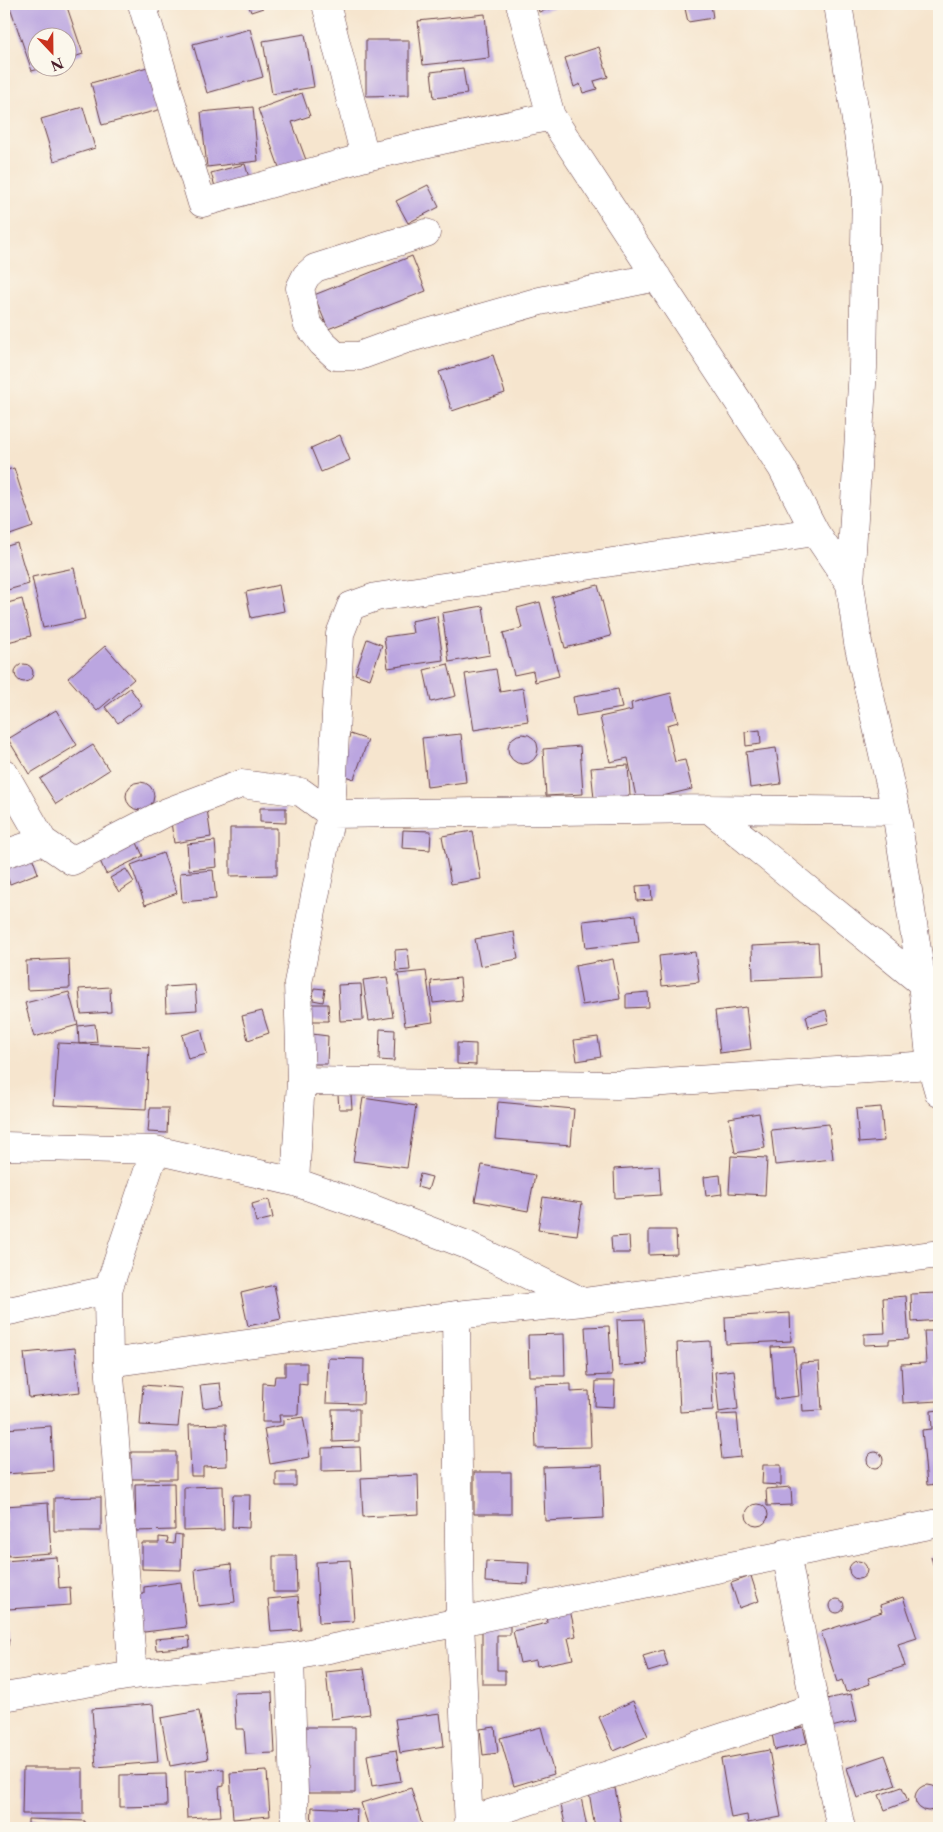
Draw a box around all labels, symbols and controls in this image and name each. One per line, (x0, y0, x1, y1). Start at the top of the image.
north arrow (28, 28, 78, 78)
text: N (48, 53, 66, 75)

